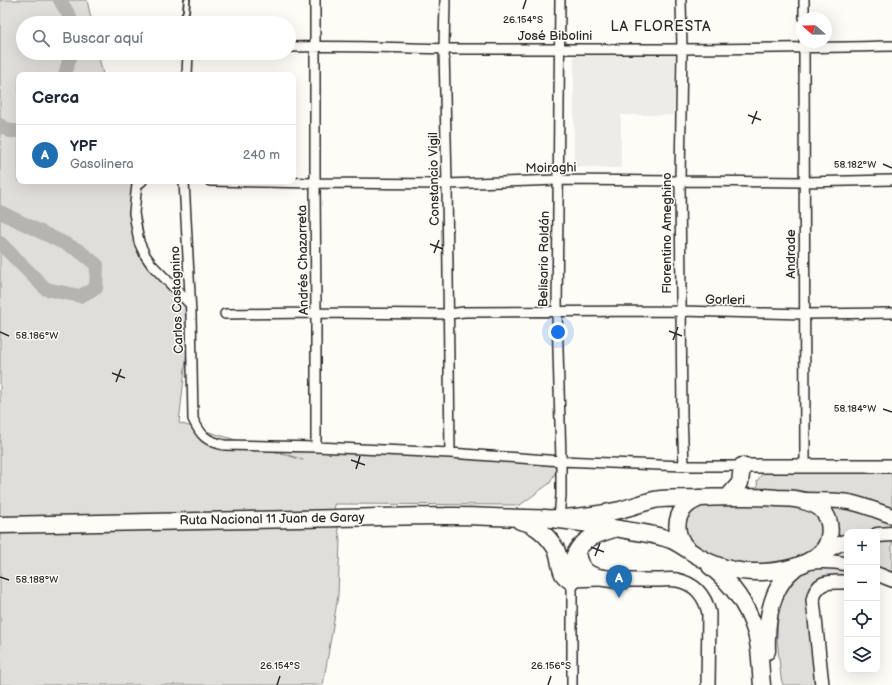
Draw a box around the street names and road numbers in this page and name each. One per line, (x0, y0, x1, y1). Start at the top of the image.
street label: José Bibolini (518, 28, 592, 44)
street label: Constancio Vigil (425, 132, 443, 226)
street label: Moiraghi (525, 160, 577, 176)
street label: Florentino Ameghino (659, 172, 675, 294)
street label: Andrés Chazarreta (294, 205, 312, 315)
street label: Belisario Roldán (535, 211, 553, 307)
street label: Andrade (783, 229, 799, 279)
street label: Carlos Castagnino (167, 246, 187, 354)
street label: Gorleri (705, 292, 745, 308)
street label: Ruta Nacional 11 Juan de Garay (179, 509, 365, 529)

